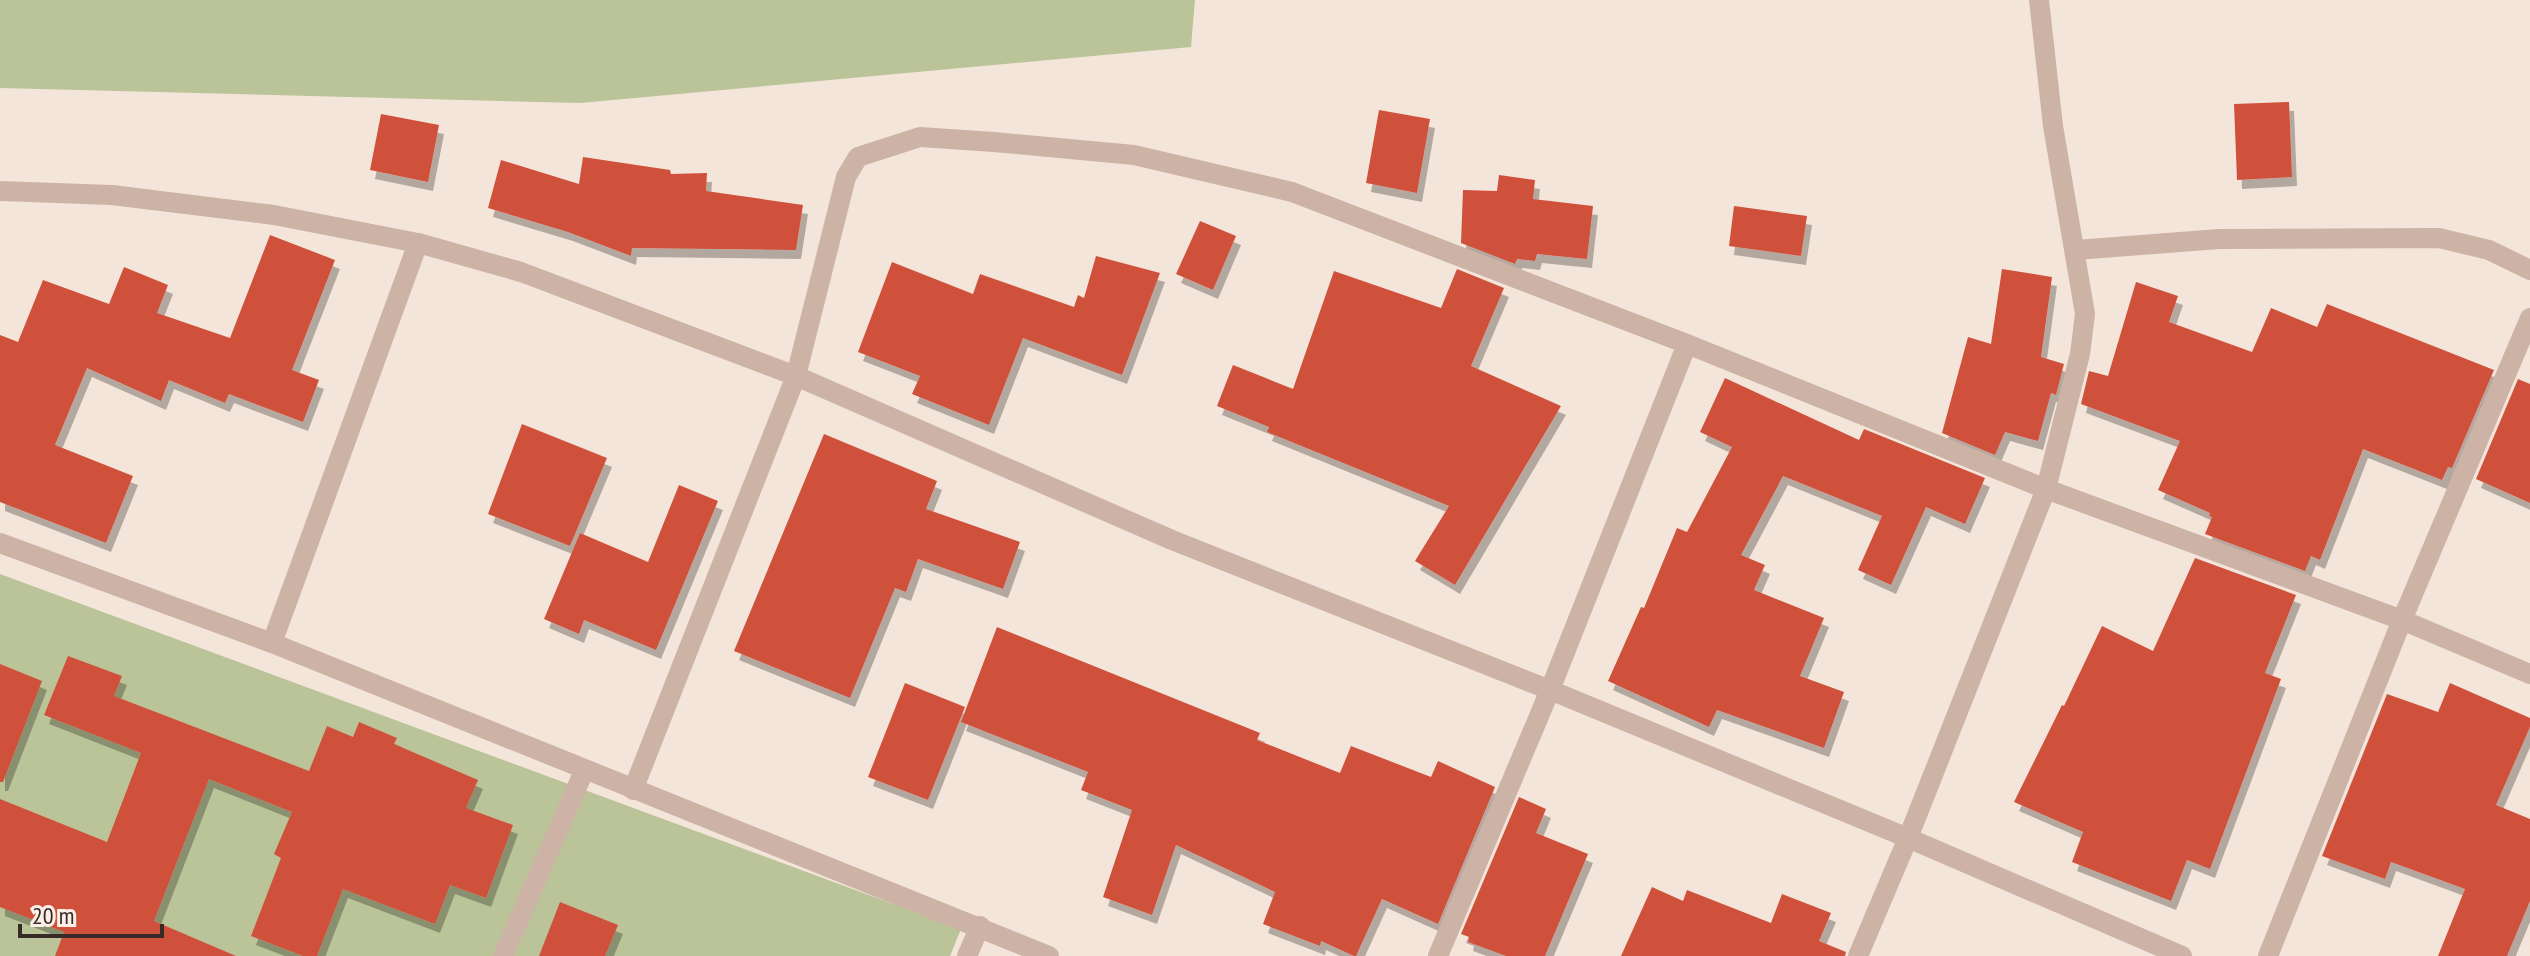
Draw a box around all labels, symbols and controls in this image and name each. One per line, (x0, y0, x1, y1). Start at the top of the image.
scale bar (20, 888, 162, 938)
text: 20 m (32, 900, 74, 931)

